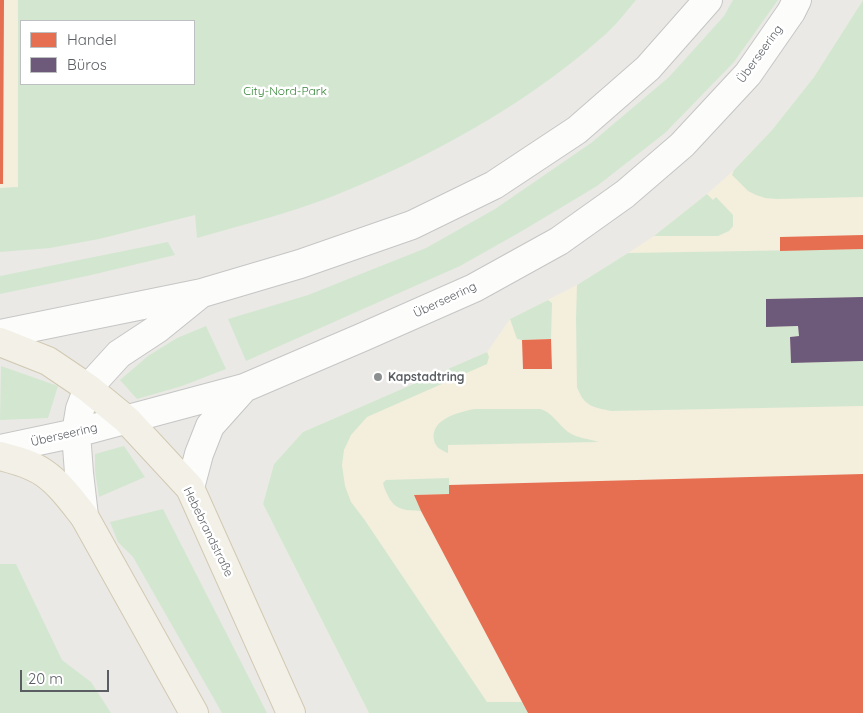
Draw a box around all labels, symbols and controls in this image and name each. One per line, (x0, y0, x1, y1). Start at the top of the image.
legend (20, 20, 195, 85)
street label: Überseering (734, 22, 786, 86)
text: Handel (67, 30, 117, 49)
text: Büros (67, 55, 107, 74)
park label: City-Nord-Park (243, 84, 327, 98)
street label: Überseering (411, 279, 479, 321)
place label: Kapstadtring (388, 370, 464, 384)
marker: Kapstadtring (372, 371, 384, 383)
street label: Überseering (29, 420, 99, 450)
street label: Hebebrandstraße (180, 485, 236, 579)
scale bar (22, 660, 111, 692)
text: 20 m (28, 669, 63, 688)

